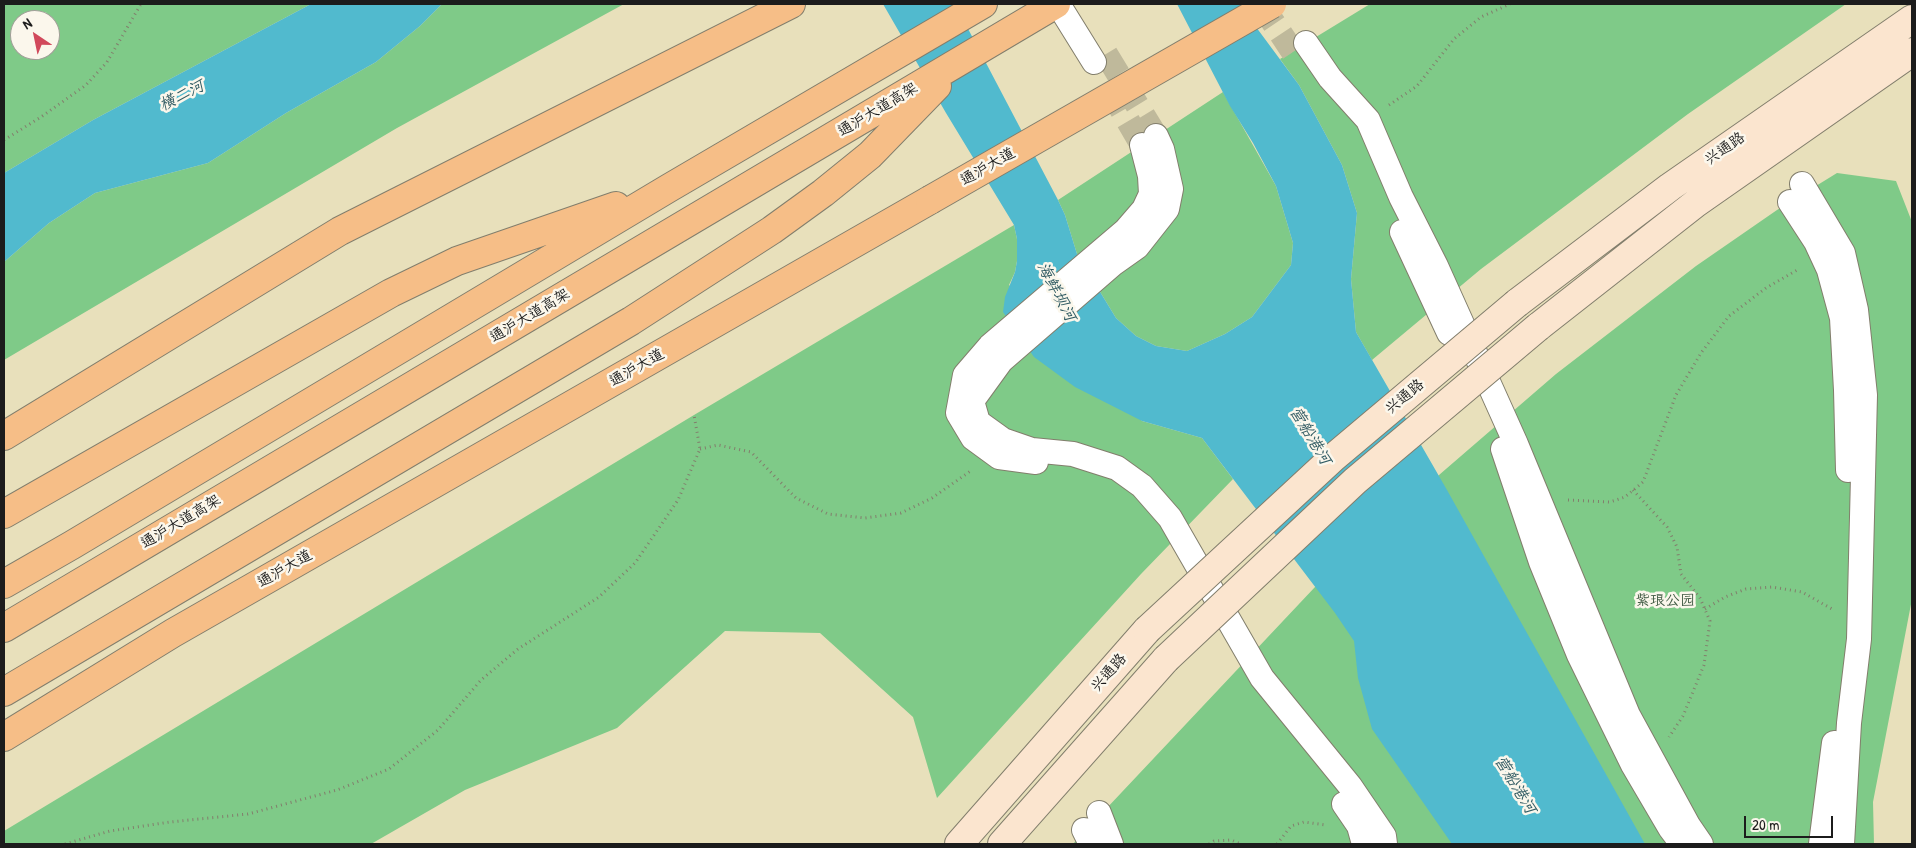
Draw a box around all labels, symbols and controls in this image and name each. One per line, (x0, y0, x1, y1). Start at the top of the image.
north arrow (10, 10, 60, 60)
text: N (18, 13, 35, 33)
water label: 横二河 (156, 77, 208, 115)
street label: 通沪大道高架 (835, 79, 921, 141)
street label: 兴通路 (1701, 129, 1749, 169)
street label: 通沪大道 (958, 144, 1018, 190)
water label: 海鲜坝河 (1033, 259, 1079, 325)
street label: 通沪大道高架 (487, 285, 573, 347)
street label: 通沪大道 (607, 345, 667, 391)
street label: 兴通路 (1382, 376, 1428, 418)
water label: 营船港河 (1285, 404, 1335, 468)
street label: 通沪大道高架 (138, 491, 224, 553)
street label: 通沪大道 (255, 546, 315, 592)
park label: 紫琅公园 (1635, 592, 1695, 610)
street label: 兴通路 (1087, 650, 1131, 696)
water label: 营船港河 (1490, 753, 1540, 817)
scale bar (1746, 806, 1835, 838)
text: 20 m (1752, 814, 1779, 835)

